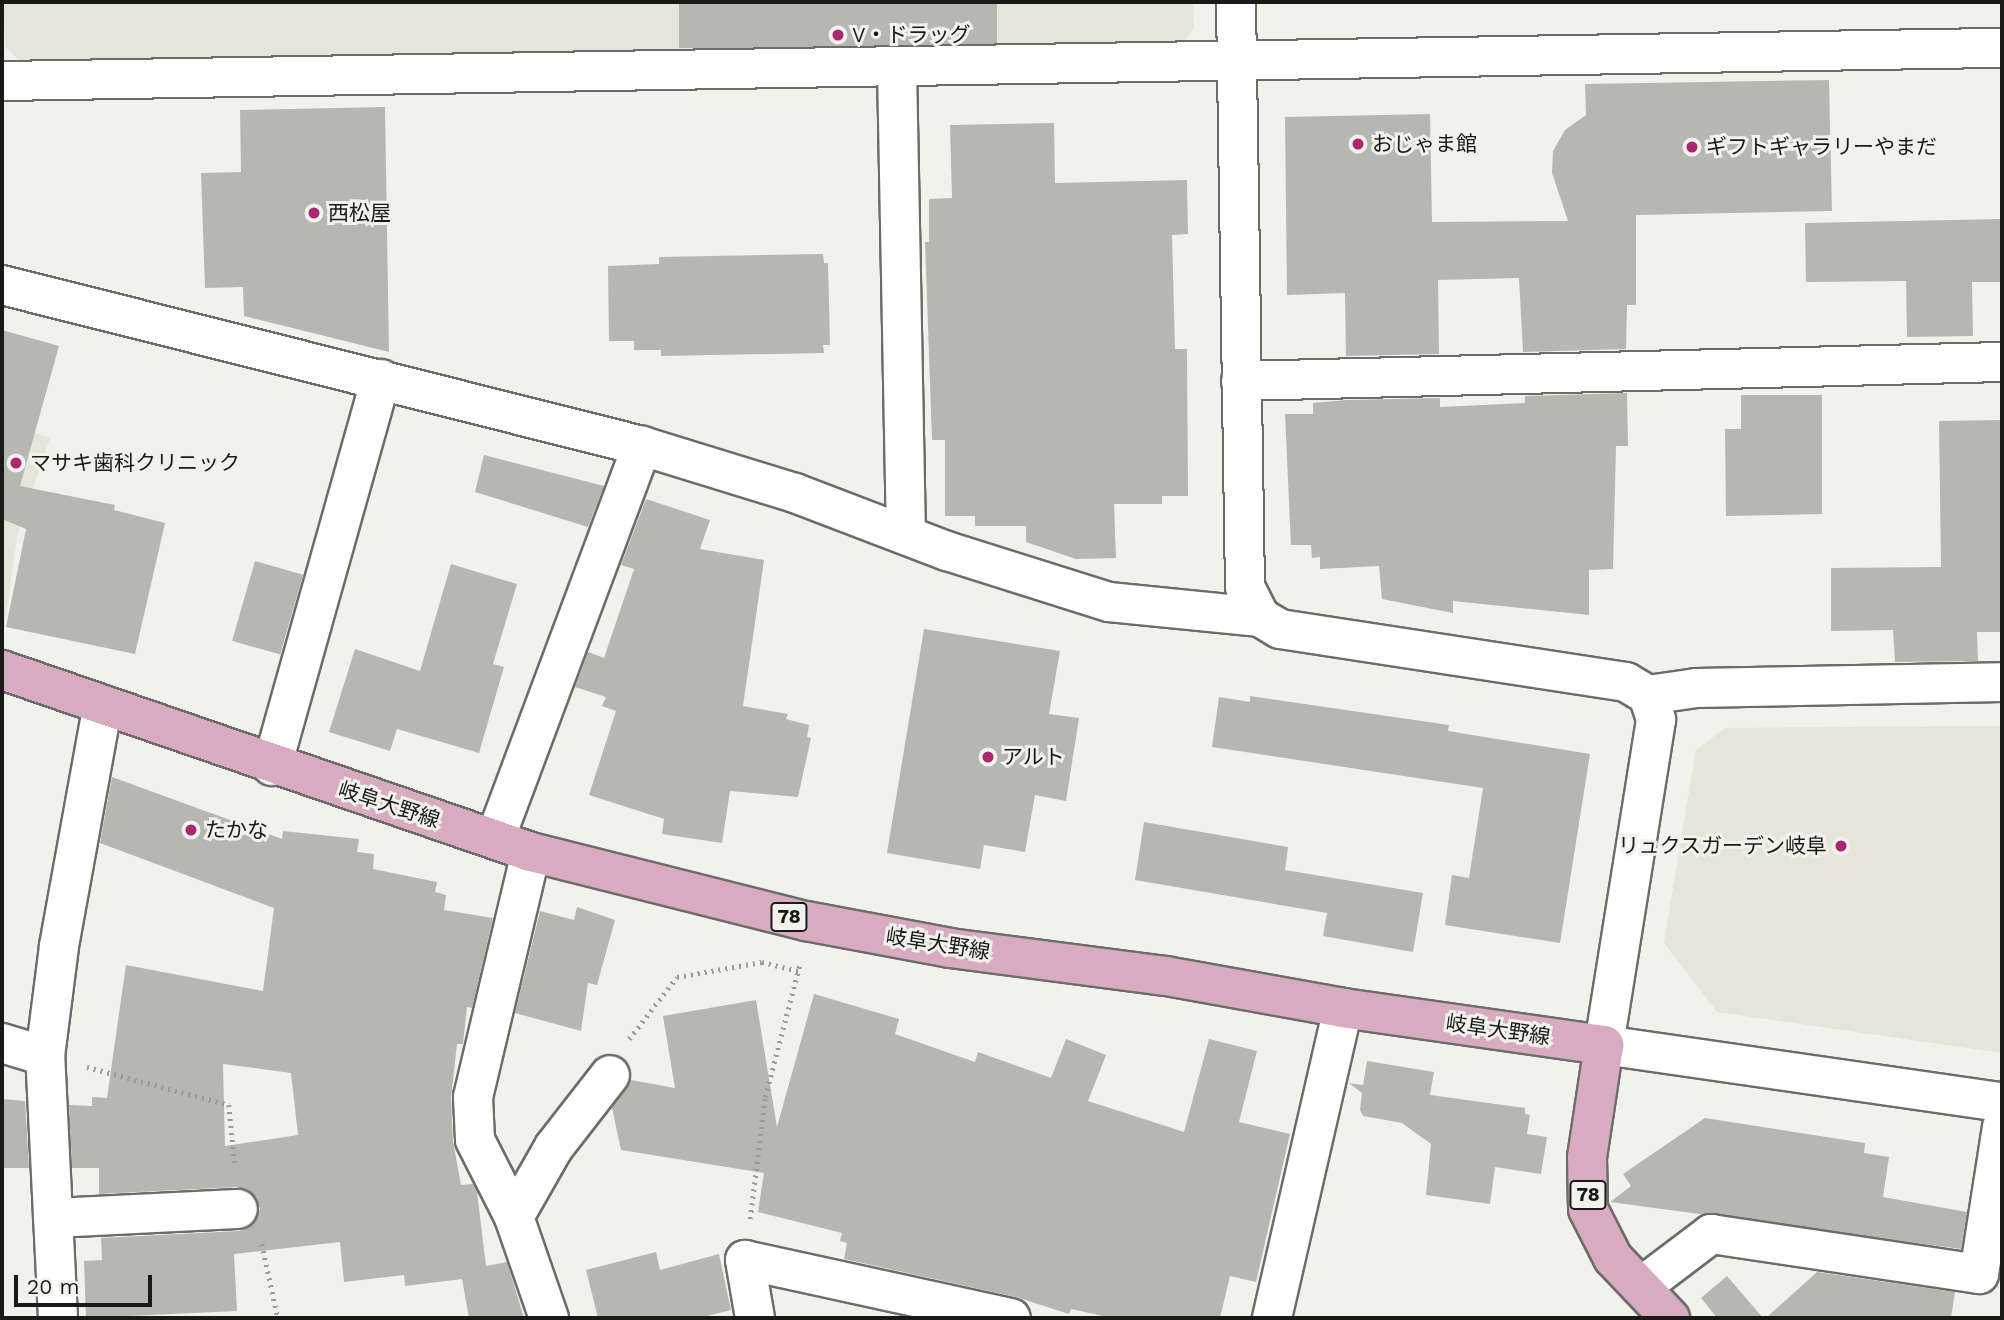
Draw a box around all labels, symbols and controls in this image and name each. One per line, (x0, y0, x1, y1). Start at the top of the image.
place label: V・ドラッグ (852, 22, 971, 48)
marker: V・ドラッグ (830, 27, 846, 43)
place label: おじゃま館 (1372, 131, 1477, 157)
place label: ギフトギャラリーやまだ (1706, 134, 1937, 160)
marker: おじゃま館 (1350, 136, 1366, 152)
marker: ギフトギャラリーやまだ (1684, 139, 1700, 155)
place label: 西松屋 (328, 200, 391, 226)
marker: 西松屋 (306, 205, 322, 221)
place label: マサキ歯科クリニック (30, 450, 240, 476)
marker: マサキ歯科クリニック (8, 455, 24, 471)
place label: アルト (1002, 744, 1065, 770)
marker: アルト (980, 749, 996, 765)
street label: 岐阜大野線 (335, 777, 443, 833)
place label: たかな (205, 817, 268, 843)
marker: たかな (183, 822, 199, 838)
place label: リュクスガーデン岐阜 (1617, 833, 1827, 859)
marker: リュクスガーデン岐阜 (1833, 838, 1849, 854)
road number: 78 (770, 902, 808, 932)
street label: 岐阜大野線 (884, 923, 992, 965)
street label: 岐阜大野線 (1444, 1010, 1552, 1050)
road number: 78 (1569, 1180, 1607, 1210)
scale bar (18, 1260, 156, 1304)
text: 20 m (27, 1274, 79, 1299)

